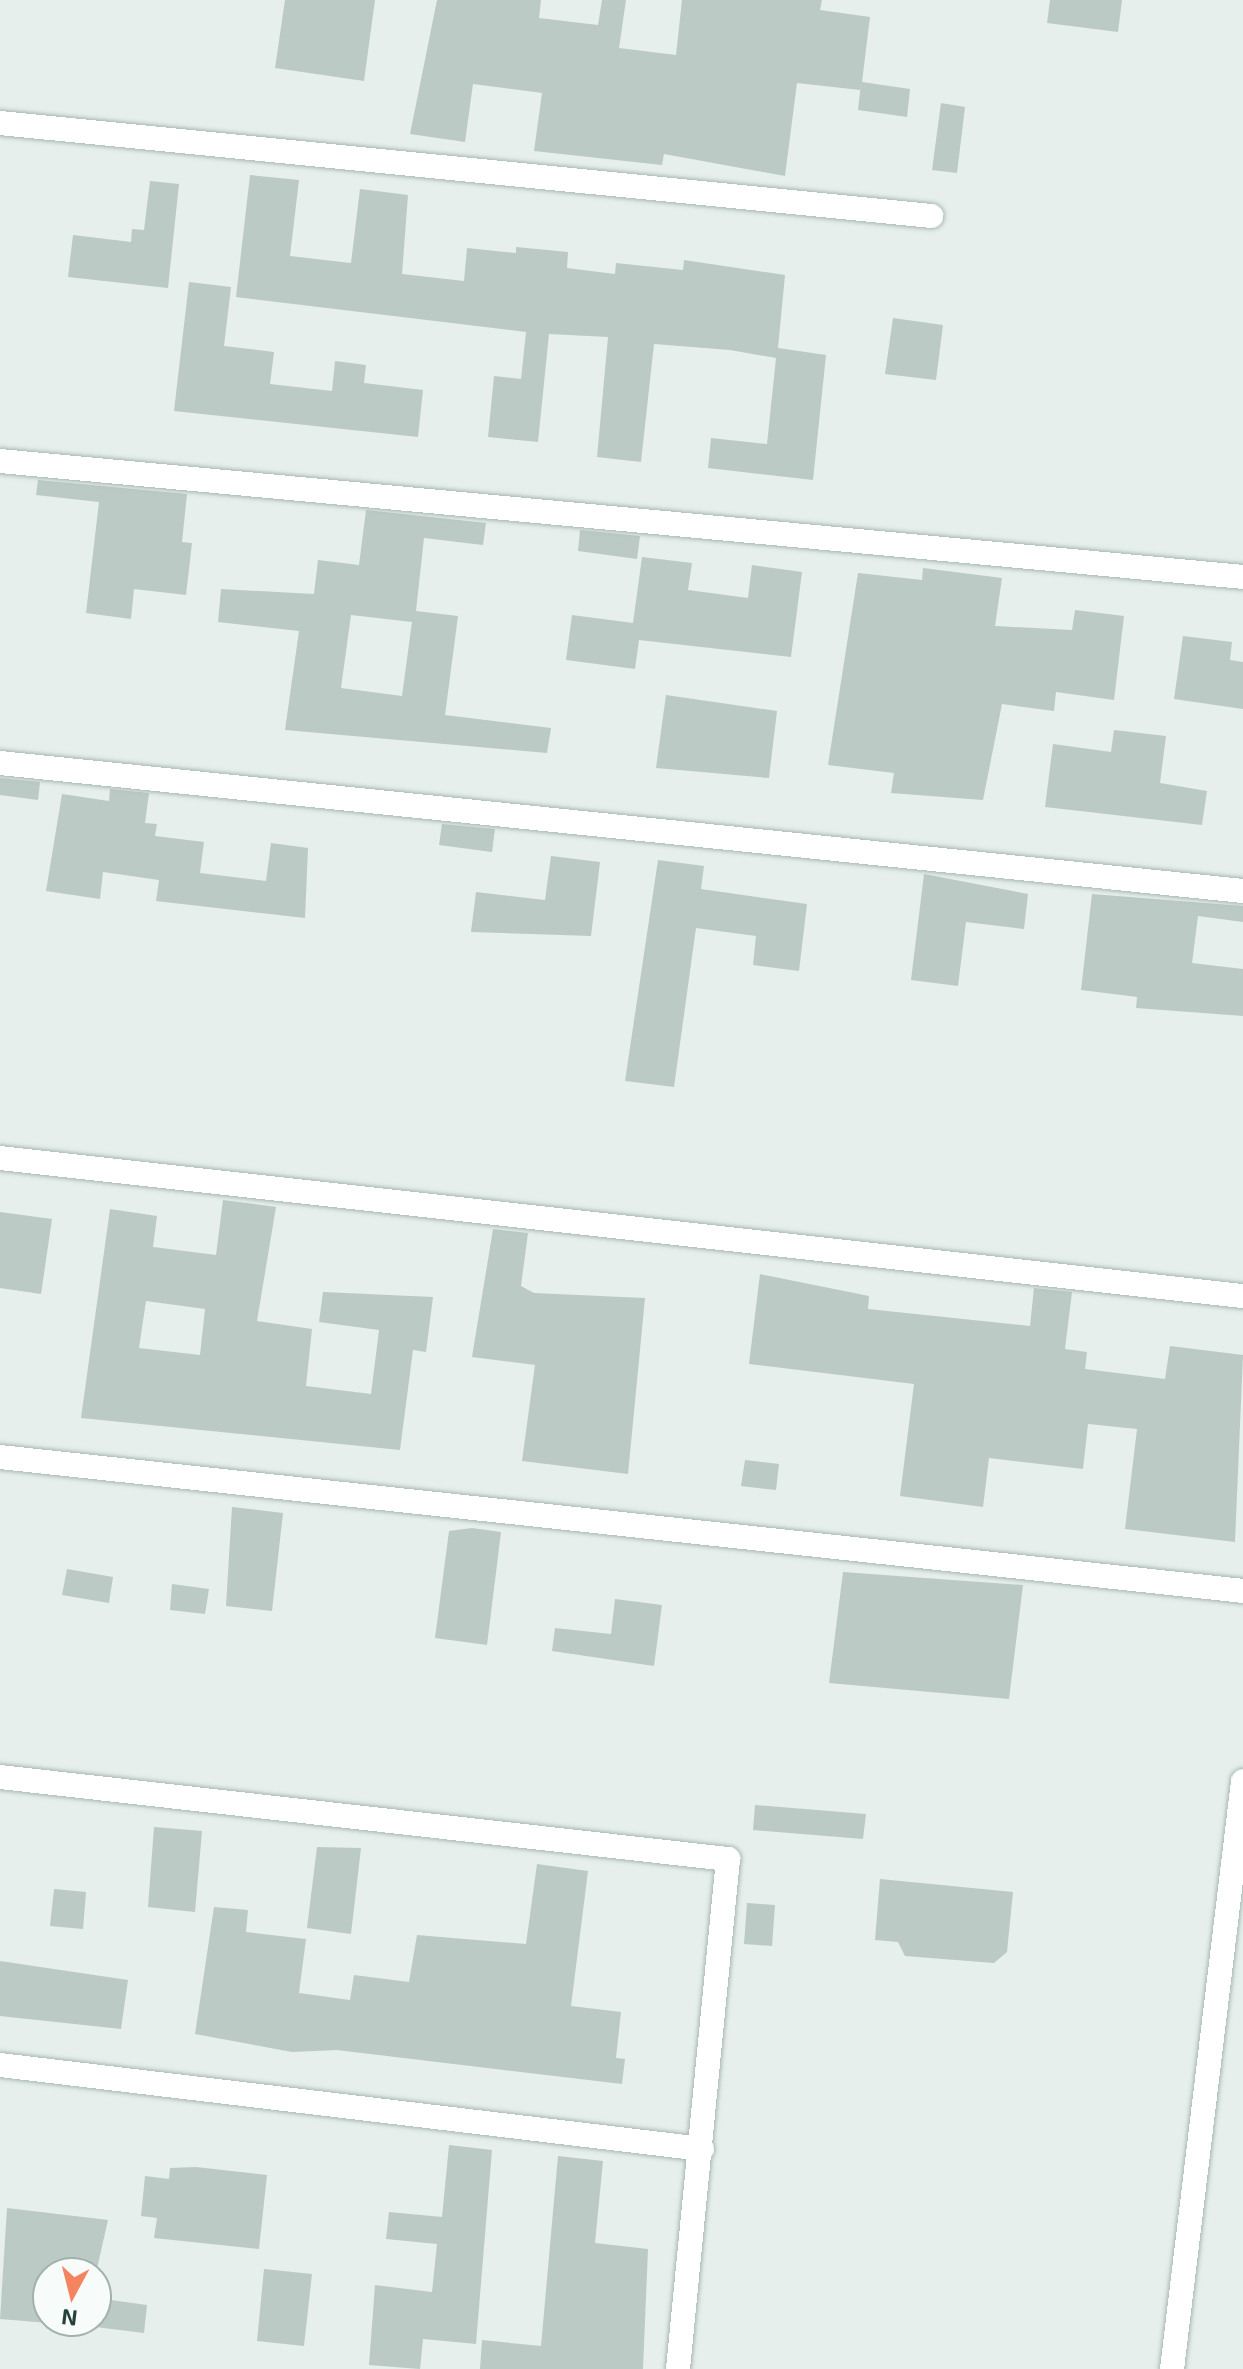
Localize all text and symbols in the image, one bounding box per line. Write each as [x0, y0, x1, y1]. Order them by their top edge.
north arrow [32, 2257, 112, 2337]
text: N [60, 2305, 79, 2333]

